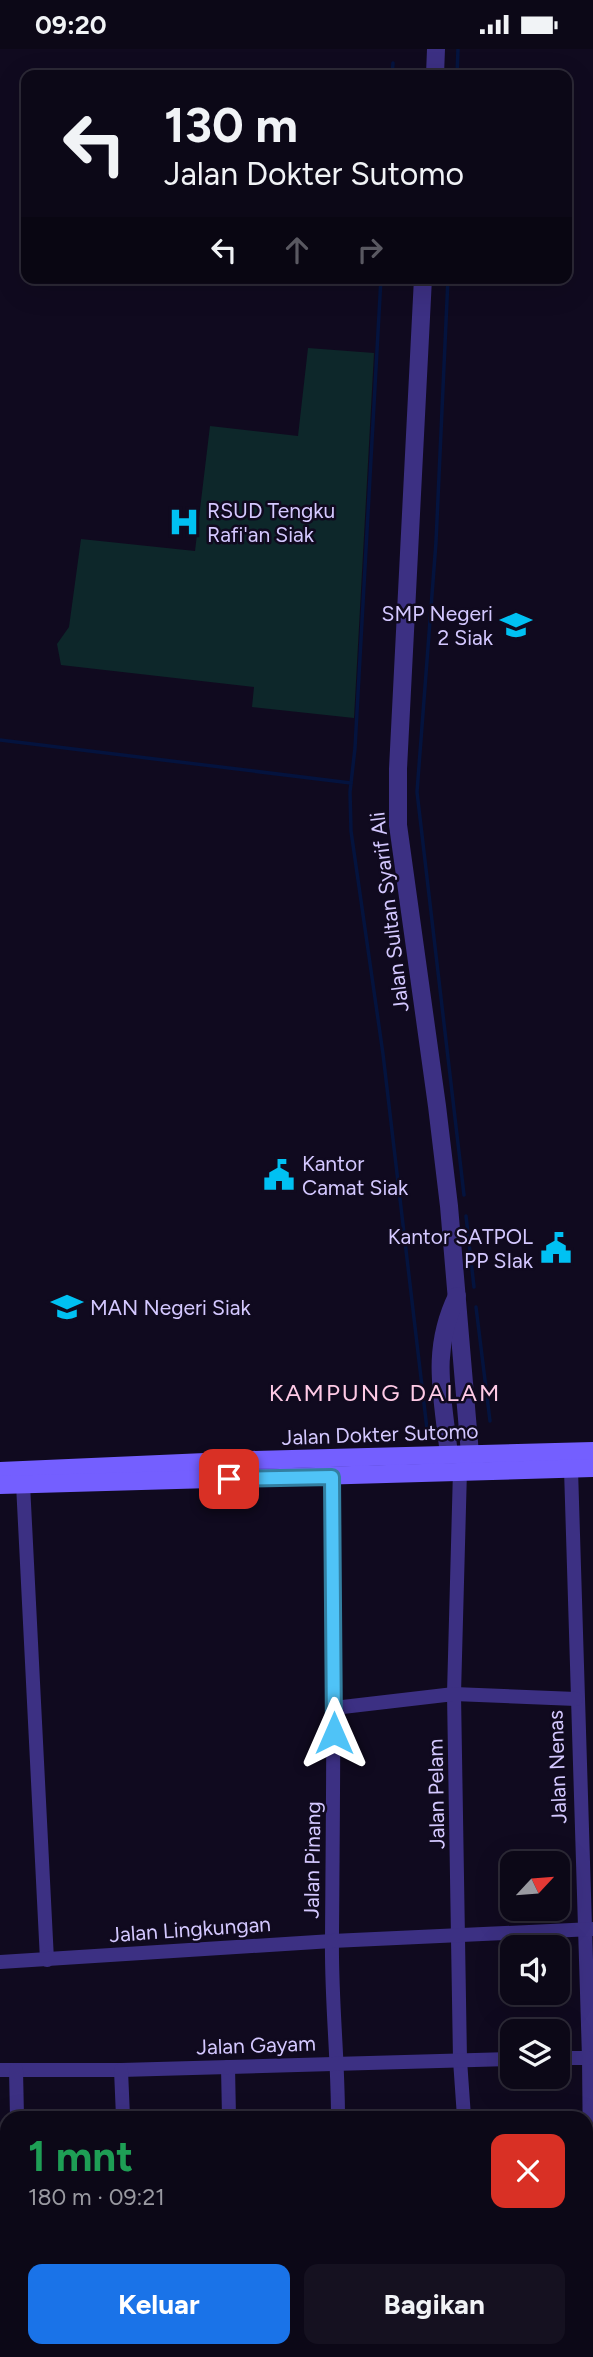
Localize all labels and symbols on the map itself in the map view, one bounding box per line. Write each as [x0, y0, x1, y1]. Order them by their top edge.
place label: RSUD Tengku Rafi'an Siak [207, 498, 335, 547]
hospital icon: RSUD Tengku Rafi'an Siak [167, 505, 201, 539]
place label: SMP Negeri 2 Siak [382, 601, 494, 650]
school or university icon: SMP Negeri 2 Siak [499, 608, 533, 642]
street label: Jalan Sultan Syarif Ali [364, 810, 414, 1014]
place label: Kantor Camat Siak [302, 1151, 409, 1200]
public building icon: Kantor Camat Siak [262, 1158, 296, 1192]
place label: Kantor SATPOL PP SIak [388, 1224, 534, 1273]
public building icon: Kantor SATPOL PP SIak [539, 1231, 573, 1265]
school or university icon: MAN Negeri Siak [50, 1290, 84, 1324]
place label: MAN Negeri Siak [90, 1295, 252, 1320]
district label: KAMPUNG DALAM [269, 1378, 501, 1407]
street label: Jalan Dokter Sutomo [281, 1418, 479, 1450]
pin [199, 1449, 259, 1509]
position arrow [297, 1696, 371, 1770]
street label: Jalan Nenas [543, 1710, 571, 1824]
street label: Jalan Pelam [423, 1739, 449, 1849]
street label: Jalan Pinang [298, 1801, 326, 1919]
north arrow [500, 1851, 570, 1921]
street label: Jalan Lingkungan [108, 1911, 272, 1947]
street label: Jalan Gayam [196, 2030, 316, 2060]

